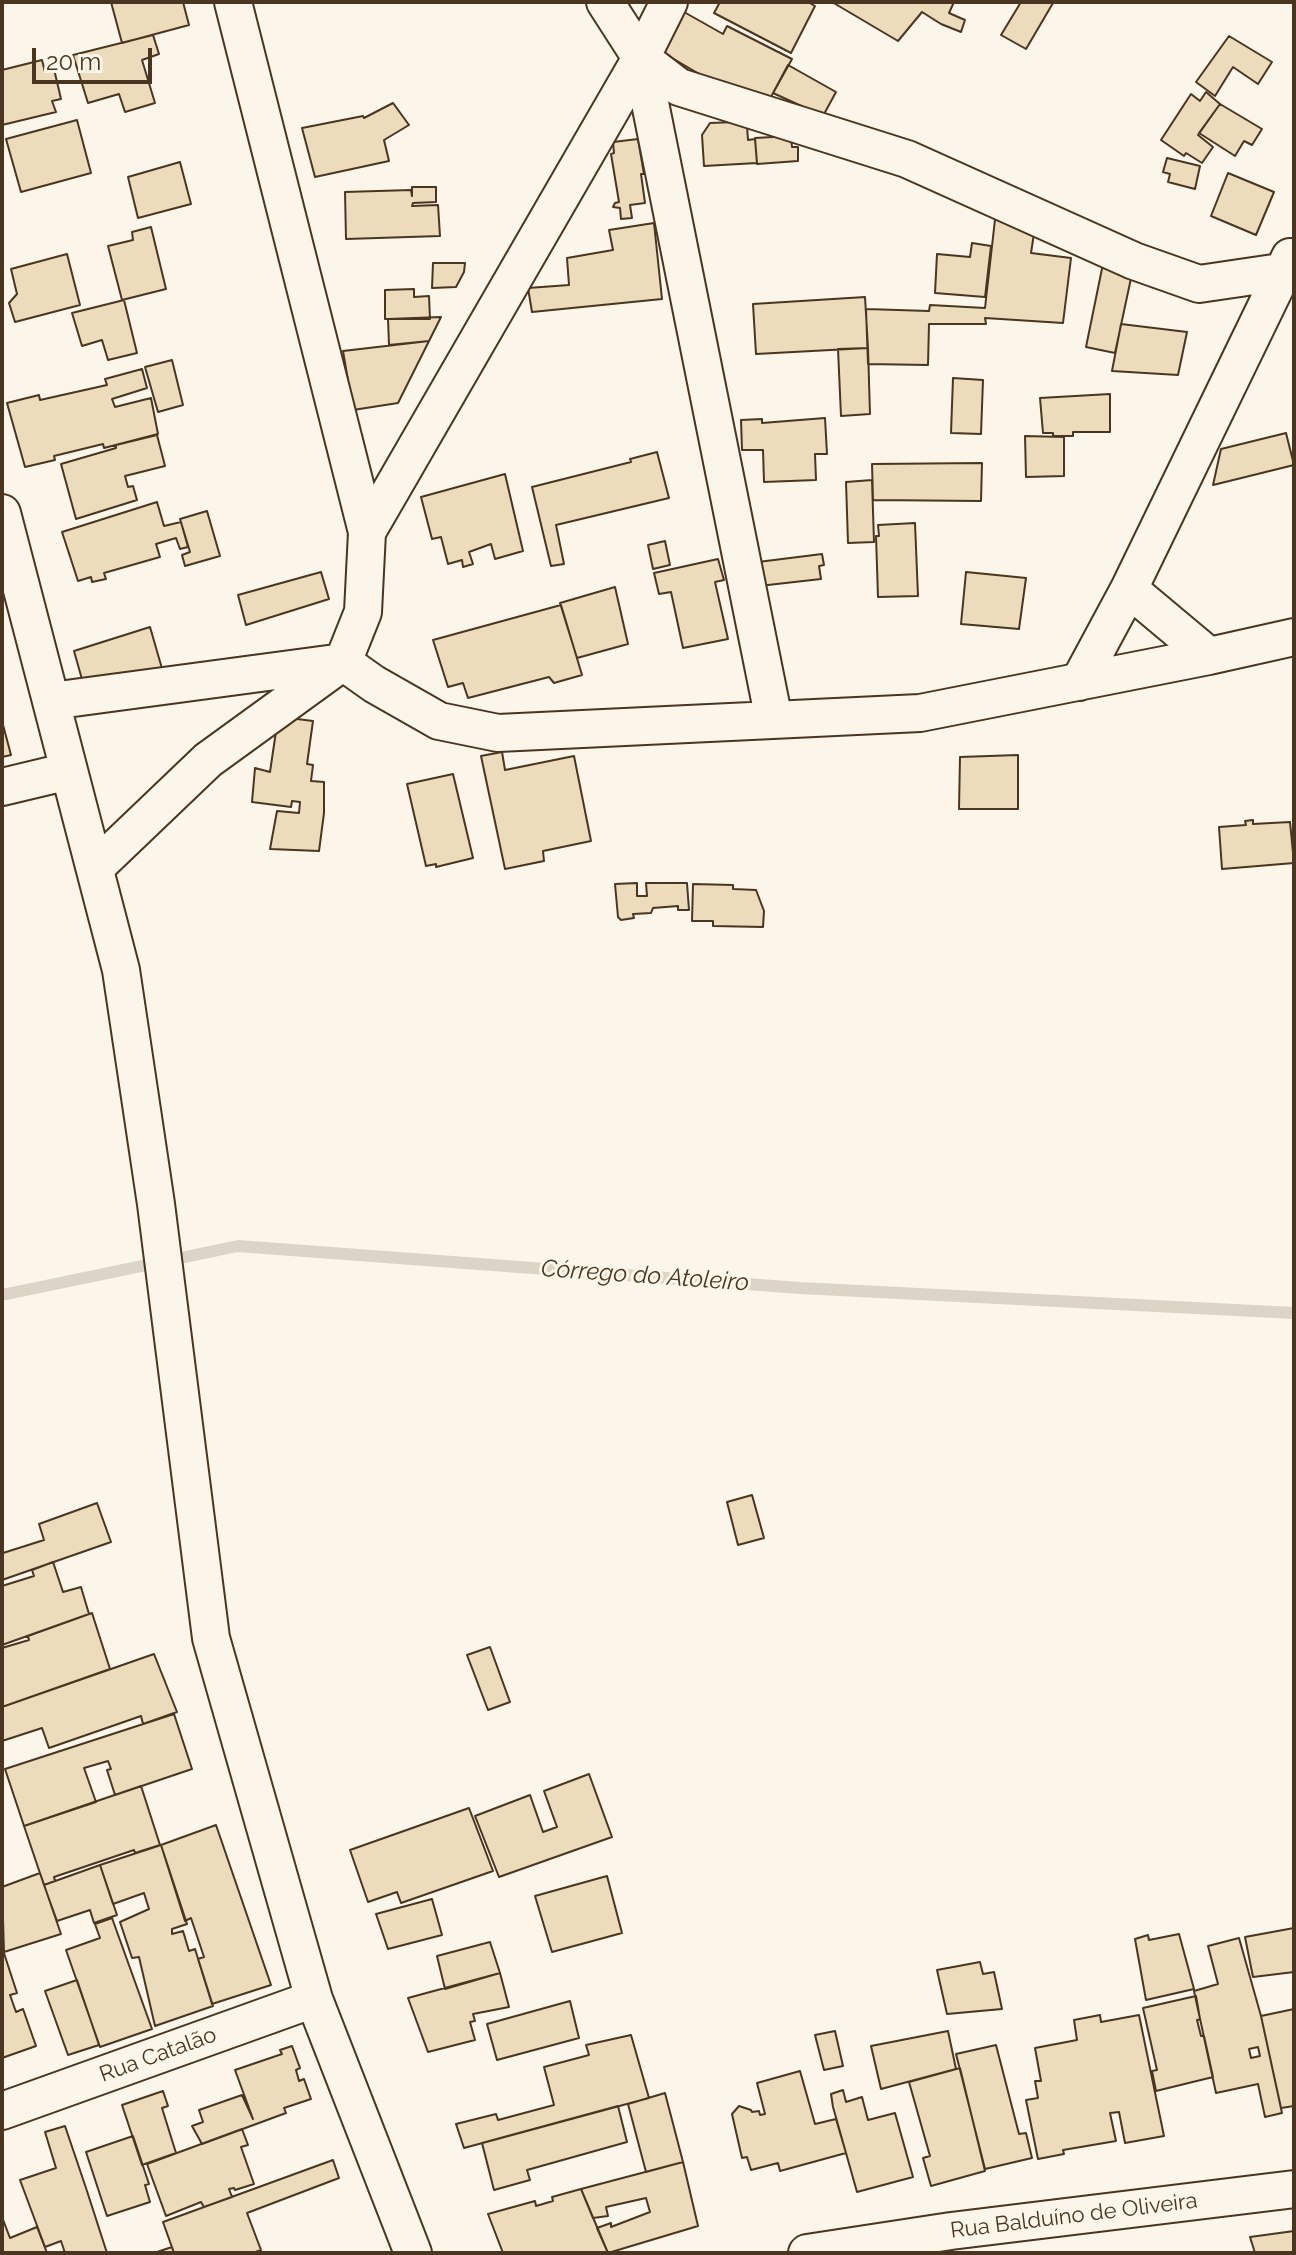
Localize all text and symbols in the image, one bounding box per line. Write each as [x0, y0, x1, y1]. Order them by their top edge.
scale bar [36, 32, 156, 82]
text: 20 m [46, 47, 101, 76]
water label: Córrego do Atoleiro [540, 1254, 750, 1298]
street label: Rua Catalão [96, 2022, 220, 2088]
street label: Rua Balduíno de Oliveira [949, 2188, 1199, 2244]

